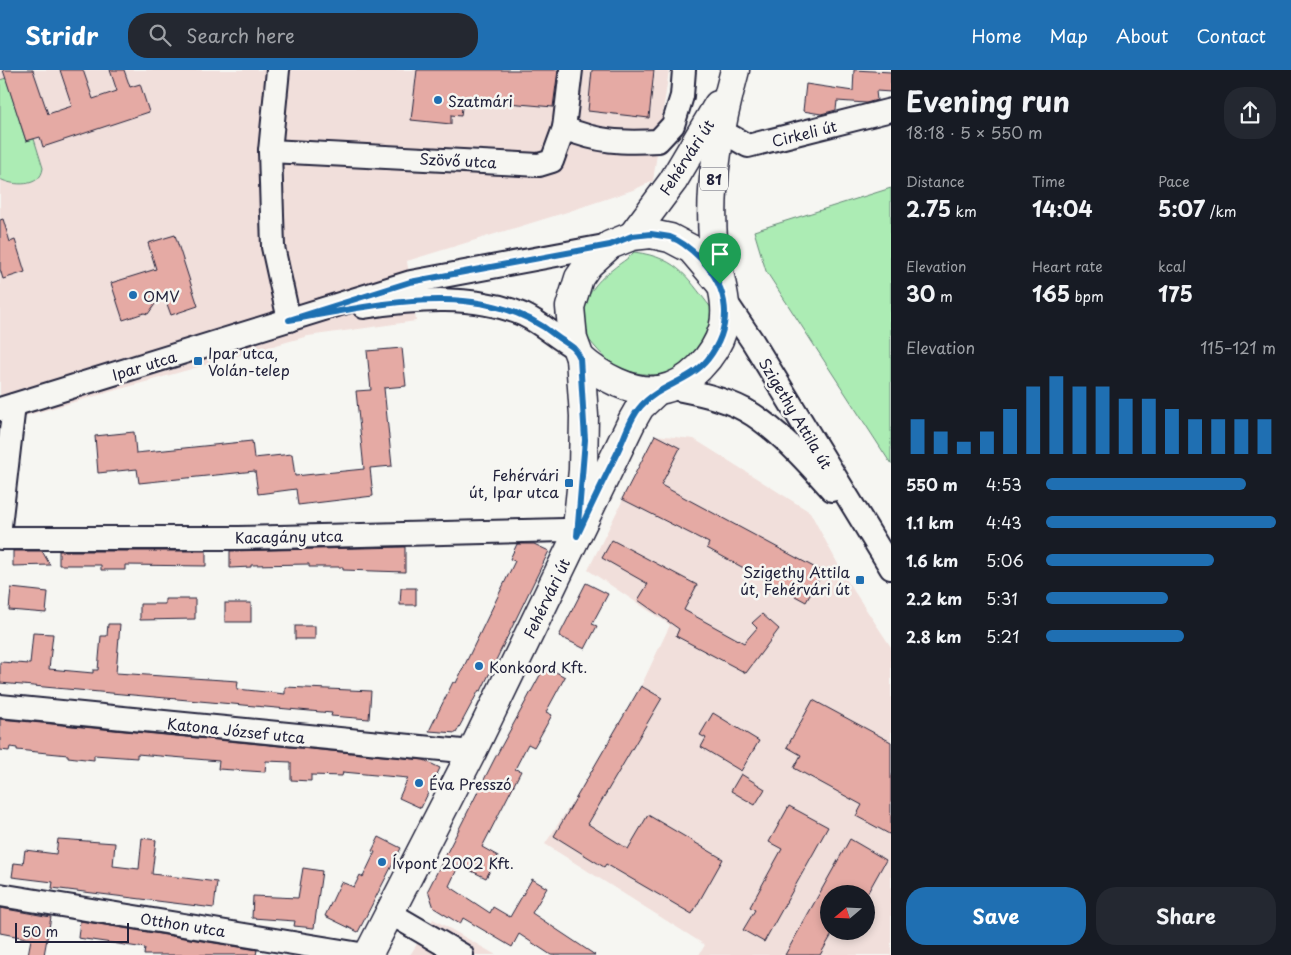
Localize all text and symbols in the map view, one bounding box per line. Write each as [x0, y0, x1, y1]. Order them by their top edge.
search box [128, 13, 478, 58]
text: Stridr [25, 17, 98, 53]
icon: search [146, 21, 174, 49]
text: Search here [186, 21, 295, 49]
text: Home [971, 22, 1021, 49]
text: Map [1049, 22, 1088, 49]
text: About [1116, 22, 1168, 49]
text: Contact [1196, 22, 1266, 49]
text: Evening run [906, 79, 1070, 122]
button: share [1224, 87, 1276, 139]
place label: Szatmári [448, 89, 513, 112]
marker: Szatmári [432, 94, 444, 106]
street label: Fehérvári út [653, 114, 719, 200]
street label: Cirkeli út [769, 114, 839, 152]
text: 18:18 · 5 × 550 m [906, 120, 1043, 144]
street label: Szövő utca [419, 146, 498, 174]
road number: 81 [700, 168, 728, 190]
text: Distance [906, 171, 965, 192]
text: Time [1032, 171, 1065, 192]
text: Pace [1158, 171, 1190, 192]
text: 2.75 [906, 192, 951, 224]
text: 14:04 [1032, 192, 1093, 224]
text: 5:07 [1158, 192, 1205, 224]
text: km [951, 201, 977, 222]
text: /km [1205, 201, 1236, 222]
pin [699, 233, 741, 284]
icon: arrive [706, 240, 734, 268]
text: Elevation [906, 256, 966, 277]
text: Heart rate [1032, 256, 1103, 277]
text: kcal [1158, 256, 1186, 277]
text: 30 [906, 277, 935, 309]
text: 165 [1032, 277, 1070, 309]
text: 175 [1158, 277, 1193, 309]
place label: OMV [143, 284, 179, 307]
text: m [935, 286, 953, 307]
text: bpm [1070, 286, 1104, 307]
marker: OMV [127, 289, 139, 301]
text: Elevation [906, 335, 975, 359]
text: 115–121 m [1200, 335, 1276, 359]
place label: Ipar utca, Volán-telep [208, 341, 290, 381]
street label: Ipar utca [109, 344, 180, 386]
street label: Szigethy Attila út [754, 353, 838, 473]
marker: Ipar utca, Volán-telep [192, 355, 204, 367]
place label: Fehérvári út, Ipar utca [469, 463, 559, 503]
text: 550 m [906, 472, 958, 496]
text: 4:53 [986, 472, 1022, 496]
marker: Fehérvári út, Ipar utca [563, 477, 575, 489]
text: 1.1 km [906, 510, 954, 534]
text: 4:43 [986, 510, 1022, 534]
street label: Kacagány utca [235, 524, 344, 548]
text: 1.6 km [906, 548, 958, 572]
text: 5:06 [986, 548, 1024, 572]
street label: Fehérvári út [517, 554, 575, 642]
place label: Szigethy Attila út, Fehérvári út [740, 560, 851, 600]
marker: Szigethy Attila út, Fehérvári út [854, 574, 866, 586]
text: 2.2 km [906, 586, 962, 610]
text: 5:31 [986, 586, 1018, 610]
text: 2.8 km [906, 624, 961, 648]
text: 5:21 [986, 624, 1019, 648]
place label: Konkoord Kft. [489, 655, 587, 678]
marker: Konkoord Kft. [473, 660, 485, 672]
street label: Katona József utca [166, 711, 307, 749]
place label: Éva Presszó [429, 772, 511, 795]
marker: Éva Presszó [413, 777, 425, 789]
place label: Ívpont 2002 Kft. [392, 851, 514, 874]
marker: Ívpont 2002 Kft. [376, 856, 388, 868]
north arrow [820, 885, 875, 940]
map controls [820, 885, 875, 940]
button: Save [906, 887, 1086, 945]
button: Share [1096, 887, 1276, 945]
street label: Otthon utca [139, 906, 228, 942]
scale bar [15, 920, 129, 943]
text: 50 m [22, 921, 58, 942]

